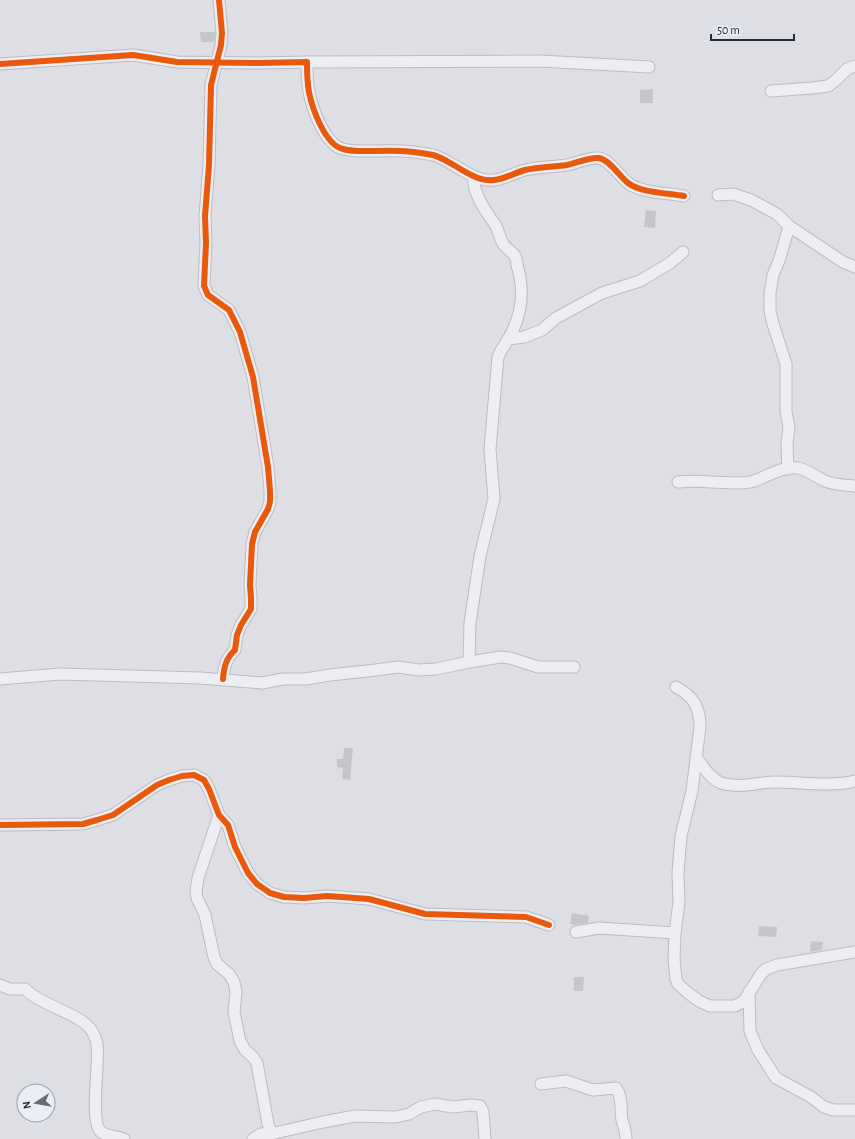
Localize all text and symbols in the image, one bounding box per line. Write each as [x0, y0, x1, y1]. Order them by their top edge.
scale bar [711, 16, 794, 42]
text: 50 m [717, 24, 740, 36]
north arrow [16, 1083, 56, 1123]
text: N [21, 1100, 33, 1110]

